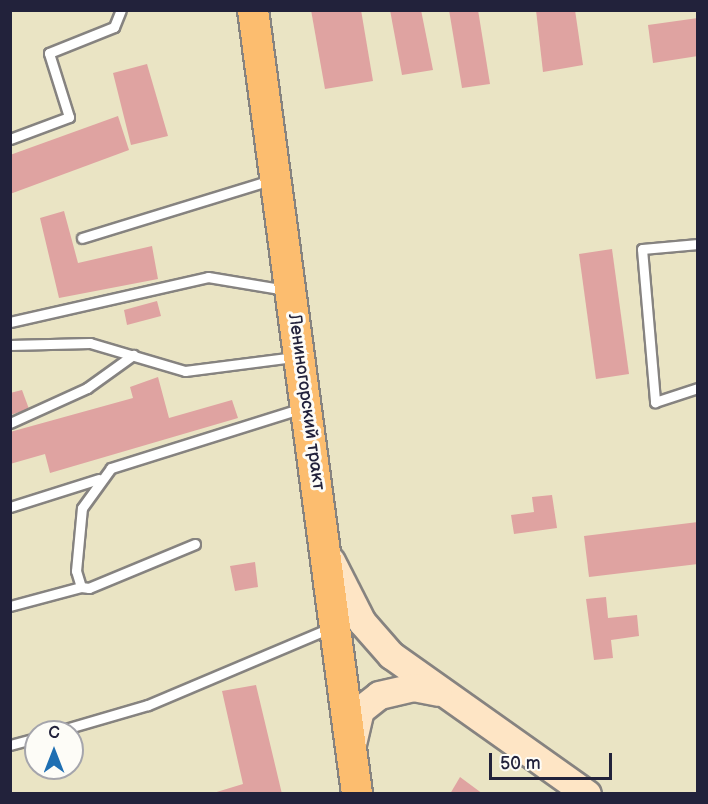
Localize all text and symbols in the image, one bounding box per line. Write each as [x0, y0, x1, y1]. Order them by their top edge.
street label: Лениногорский тракт [283, 312, 329, 492]
north arrow [24, 720, 84, 780]
text: С [48, 724, 60, 743]
scale bar [492, 741, 615, 779]
text: 50 m [500, 753, 541, 774]

